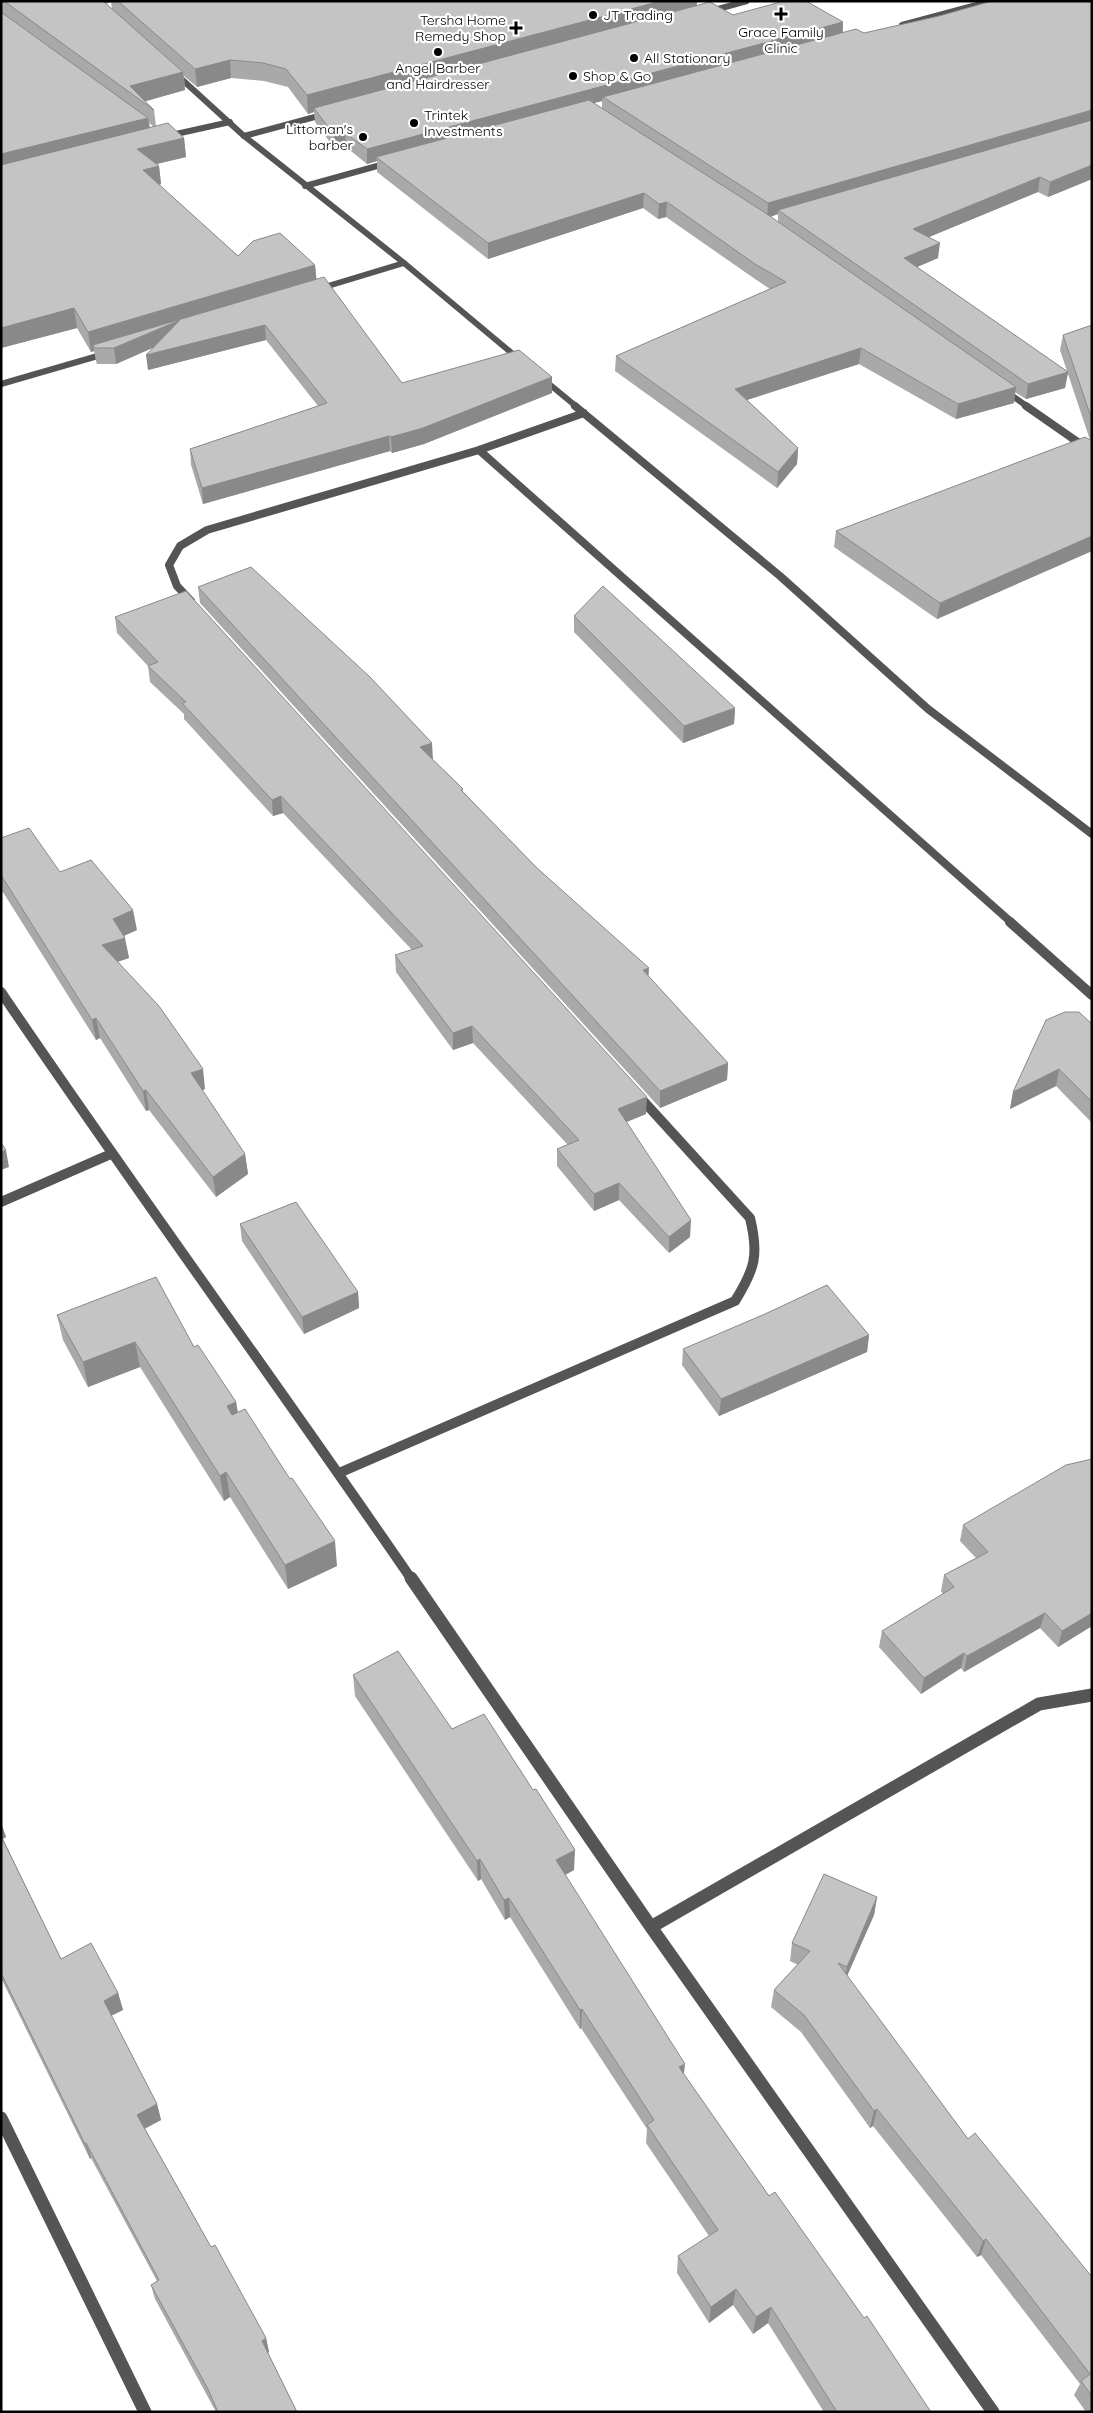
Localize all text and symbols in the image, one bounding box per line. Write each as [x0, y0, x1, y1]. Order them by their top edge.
place label: JT Trading [603, 6, 673, 24]
marker: Grace Family Clinic [774, 7, 788, 21]
marker: JT Trading [587, 9, 599, 21]
place label: Tersha Home Remedy Shop [415, 11, 506, 45]
marker: Tersha Home Remedy Shop [510, 22, 522, 34]
place label: Grace Family Clinic [738, 23, 824, 57]
marker: Angel Barber and Hairdresser [432, 46, 444, 58]
place label: All Stationary [644, 49, 731, 67]
marker: All Stationary [628, 52, 640, 64]
place label: Angel Barber and Hairdresser [386, 59, 490, 93]
place label: Shop & Go [583, 67, 651, 85]
marker: Shop & Go [567, 70, 579, 82]
place label: Trintek Investments [424, 106, 502, 140]
marker: Trintek Investments [408, 117, 420, 129]
place label: Littoman's barber [286, 120, 354, 154]
marker: Littoman's barber [357, 131, 369, 143]

